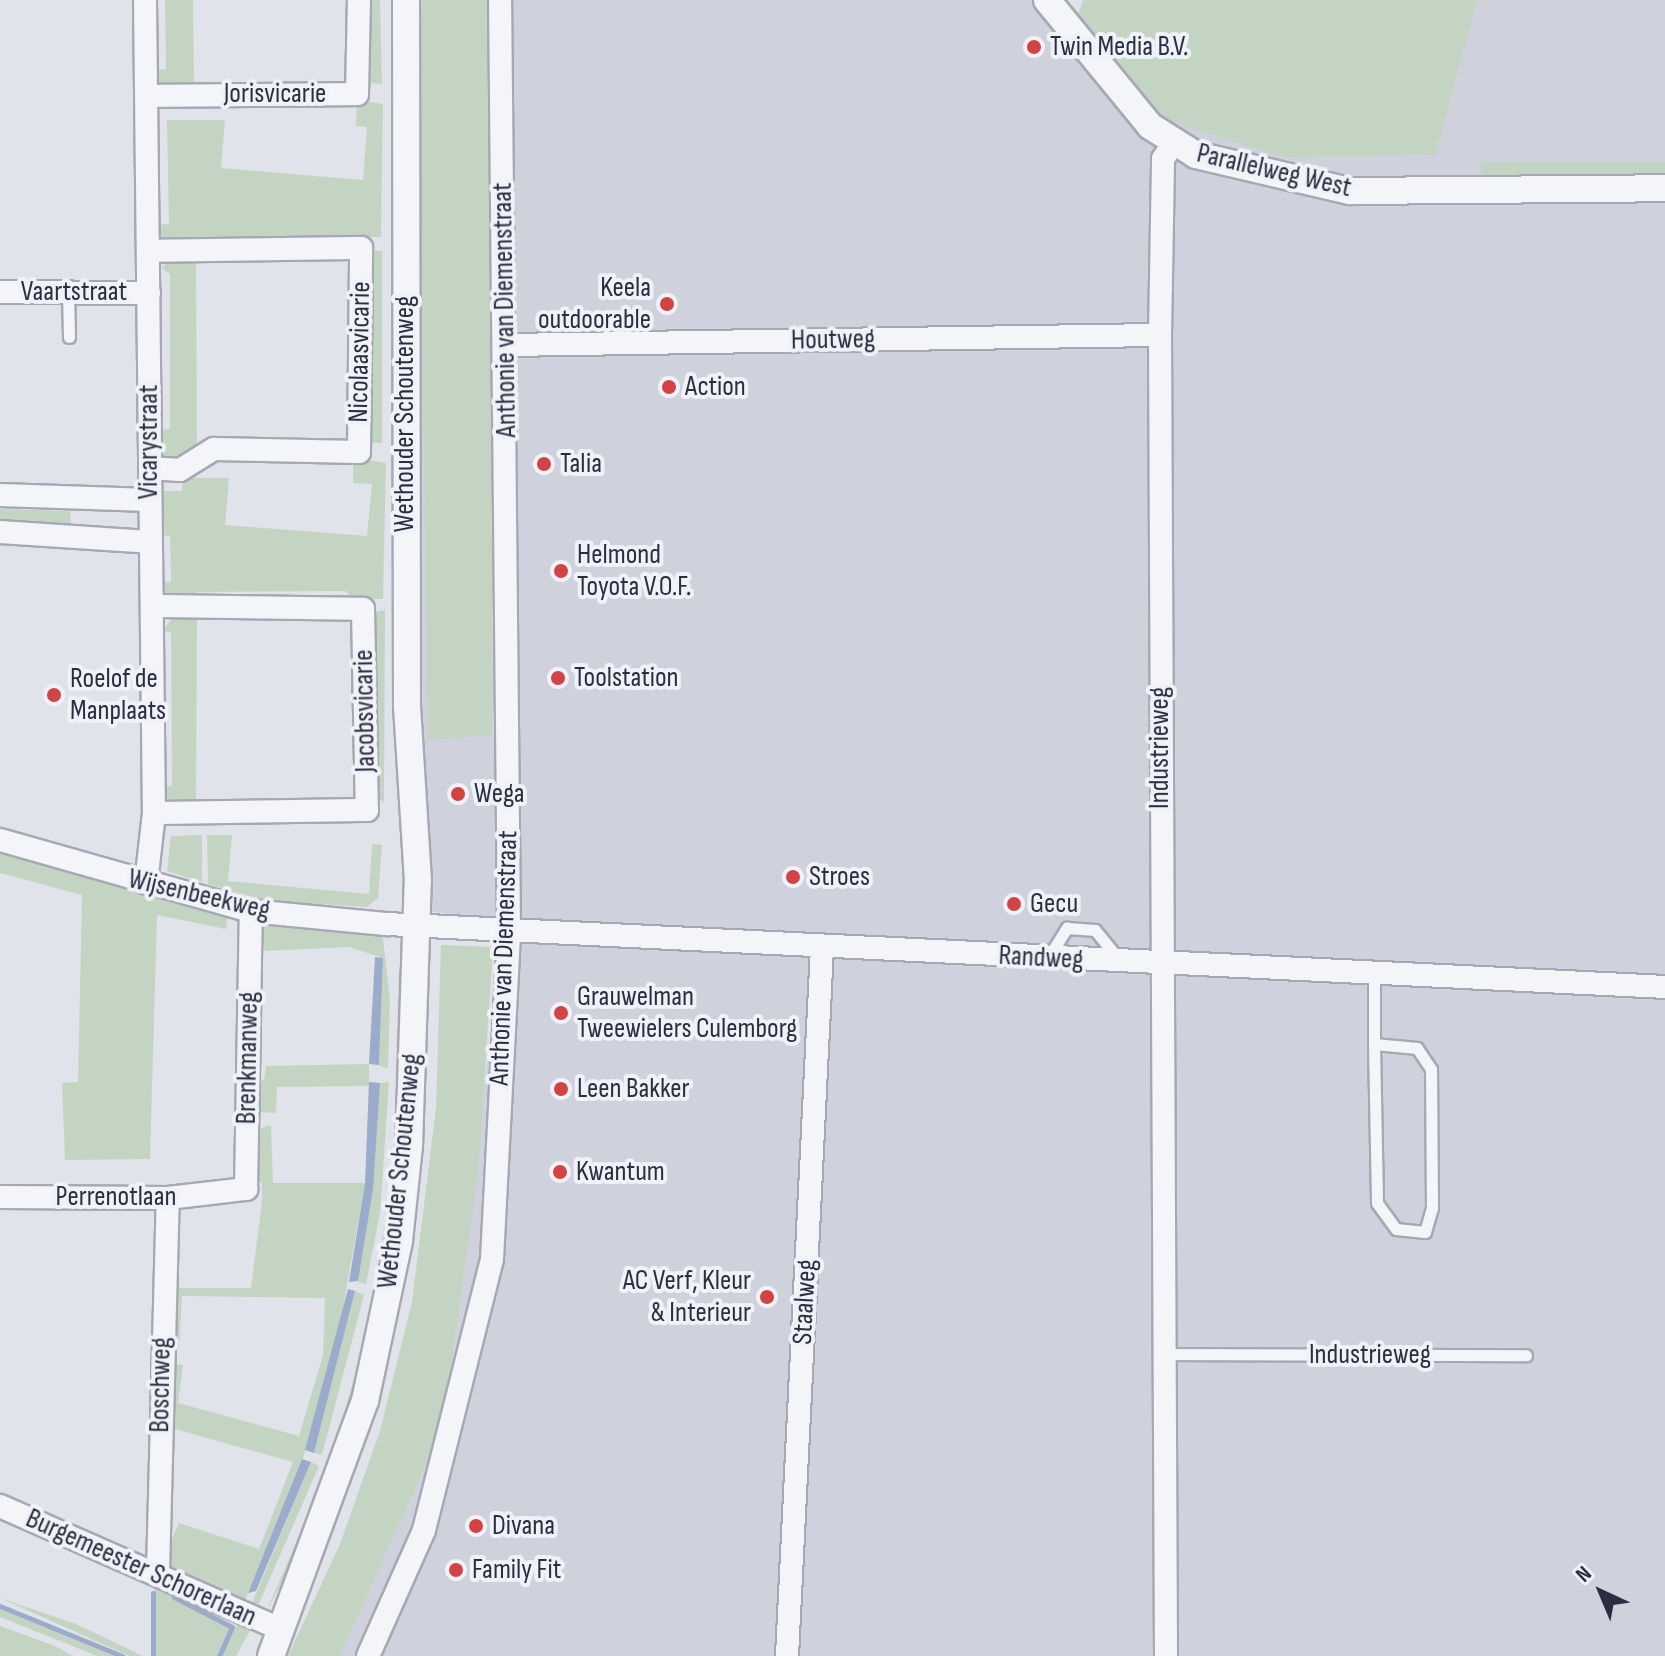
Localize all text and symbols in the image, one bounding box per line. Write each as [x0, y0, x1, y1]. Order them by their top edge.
place label: Twin Media B.V. [1050, 30, 1188, 64]
marker: Twin Media B.V. [1025, 38, 1043, 56]
street label: Jorisvicarie [224, 77, 326, 111]
street label: Parallelweg West [1193, 137, 1355, 205]
street label: Anthonie van Diemenstraat [486, 182, 524, 438]
place label: Keela outdoorable [538, 271, 651, 337]
street label: Vaartstraat [21, 275, 127, 309]
street label: Nicolaasvicarie [342, 281, 378, 423]
marker: Keela outdoorable [658, 295, 676, 313]
street label: Wethouder Schoutenweg [388, 296, 422, 532]
street label: Houtweg [791, 322, 875, 358]
place label: Action [685, 370, 746, 404]
marker: Action [660, 378, 678, 396]
street label: Vicarystraat [132, 385, 166, 499]
place label: Talia [560, 447, 602, 481]
marker: Talia [535, 455, 553, 473]
place label: Helmond Toyota V.O.F. [577, 538, 691, 604]
marker: Helmond Toyota V.O.F. [552, 562, 570, 580]
street label: Jacobsvicarie [347, 649, 383, 773]
place label: Toolstation [574, 661, 679, 695]
place label: Roelof de Manplaats [70, 662, 166, 728]
marker: Toolstation [549, 669, 567, 687]
marker: Roelof de Manplaats [45, 686, 63, 704]
street label: Industrieweg [1143, 687, 1177, 809]
place label: Wega [474, 777, 525, 811]
marker: Wega [449, 785, 467, 803]
street label: Anthonie van Diemenstraat [483, 830, 525, 1086]
place label: Stroes [809, 860, 870, 894]
street label: Wijsenbeekweg [125, 862, 273, 928]
marker: Stroes [784, 868, 802, 886]
place label: Gecu [1030, 887, 1078, 921]
marker: Gecu [1005, 895, 1023, 913]
street label: Randweg [998, 939, 1084, 977]
place label: Grauwelman Tweewielers Culemborg [577, 980, 797, 1046]
street label: Brenkmanweg [230, 991, 266, 1125]
marker: Grauwelman Tweewielers Culemborg [552, 1004, 570, 1022]
street label: Wethouder Schoutenweg [371, 1052, 429, 1290]
place label: Leen Bakker [577, 1072, 690, 1106]
marker: Leen Bakker [552, 1080, 570, 1098]
place label: Kwantum [576, 1155, 665, 1189]
marker: Kwantum [551, 1163, 569, 1181]
street label: Perrenotlaan [56, 1180, 176, 1214]
street label: Staalweg [786, 1259, 824, 1345]
place label: AC Verf, Kleur & Interieur [623, 1264, 751, 1330]
marker: AC Verf, Kleur & Interieur [758, 1288, 776, 1306]
street label: Boschweg [143, 1337, 179, 1433]
street label: Industrieweg [1309, 1338, 1431, 1372]
street label: Burgemeester Schorerlaan [21, 1502, 261, 1634]
place label: Divana [492, 1509, 555, 1543]
marker: Divana [467, 1517, 485, 1535]
north arrow [1561, 1552, 1641, 1632]
place label: Family Fit [472, 1553, 561, 1587]
marker: Family Fit [447, 1561, 465, 1579]
text: N [1570, 1561, 1598, 1588]

